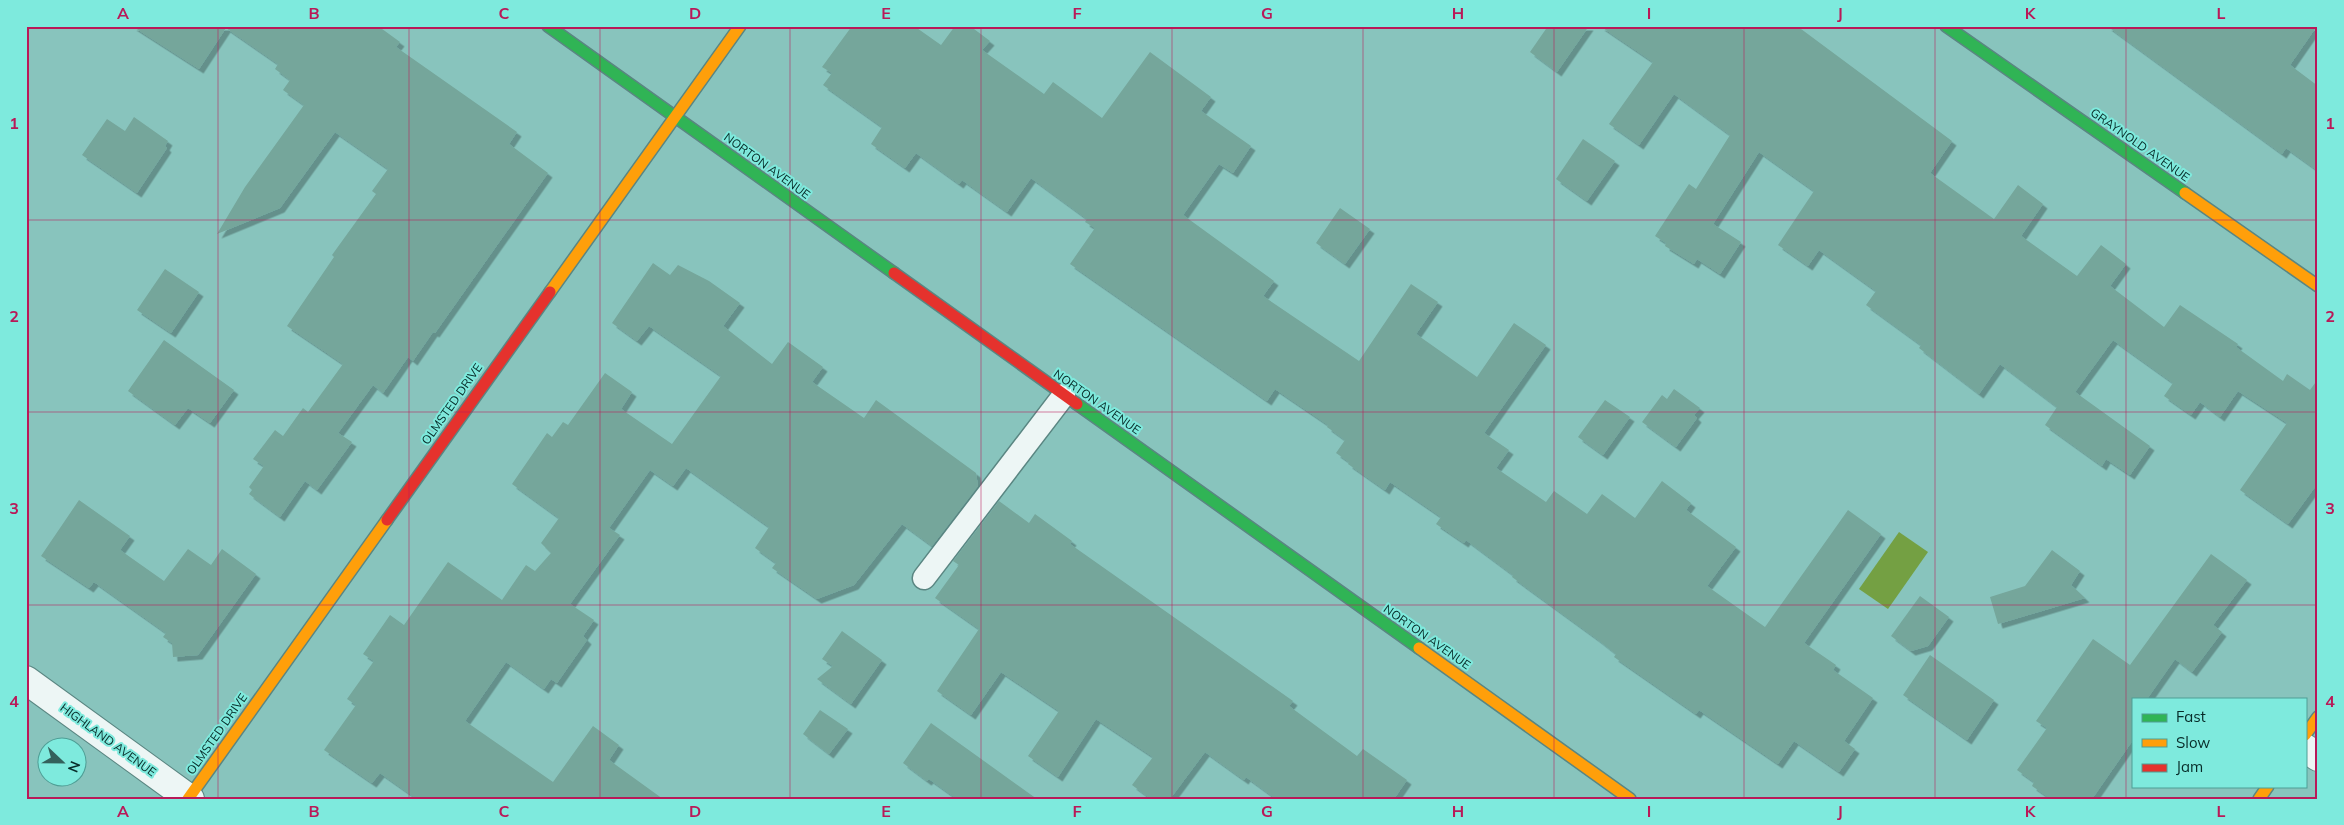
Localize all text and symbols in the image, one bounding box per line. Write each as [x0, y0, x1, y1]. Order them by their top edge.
text: A [117, 3, 129, 23]
text: B [308, 3, 320, 23]
text: C [499, 3, 510, 23]
text: D [689, 3, 701, 23]
text: E [881, 3, 891, 23]
text: F [1072, 3, 1082, 23]
text: G [1261, 3, 1273, 23]
text: H [1452, 3, 1464, 23]
text: I [1647, 3, 1651, 23]
text: J [1837, 3, 1843, 23]
text: K [2025, 3, 2037, 23]
text: L [2217, 3, 2226, 23]
street label: GRAYNOLD AVENUE [2088, 105, 2193, 184]
text: 1 [9, 113, 19, 133]
text: 1 [2325, 113, 2335, 133]
street label: NORTON AVENUE [721, 129, 813, 202]
text: 2 [9, 306, 19, 326]
text: 2 [2325, 306, 2335, 326]
street label: OLMSTED DRIVE [418, 360, 485, 447]
street label: NORTON AVENUE [1051, 366, 1144, 437]
text: 3 [9, 498, 19, 518]
text: 3 [2325, 498, 2335, 518]
street label: NORTON AVENUE [1381, 601, 1474, 672]
street label: OLMSTED DRIVE [183, 690, 250, 777]
text: 4 [9, 691, 19, 711]
text: 4 [2325, 691, 2335, 711]
legend [2132, 698, 2306, 788]
street label: HIGHLAND AVENUE [57, 700, 159, 780]
text: Fast [2176, 707, 2206, 726]
text: Slow [2176, 733, 2210, 752]
north arrow [38, 738, 88, 788]
text: Jam [2176, 757, 2203, 776]
text: A [117, 801, 129, 821]
text: B [308, 801, 320, 821]
text: C [499, 801, 510, 821]
text: D [689, 801, 701, 821]
text: E [881, 801, 891, 821]
text: F [1072, 801, 1082, 821]
text: G [1261, 801, 1273, 821]
text: H [1452, 801, 1464, 821]
text: I [1647, 801, 1651, 821]
text: J [1837, 801, 1843, 821]
text: K [2025, 801, 2037, 821]
text: L [2217, 801, 2226, 821]

